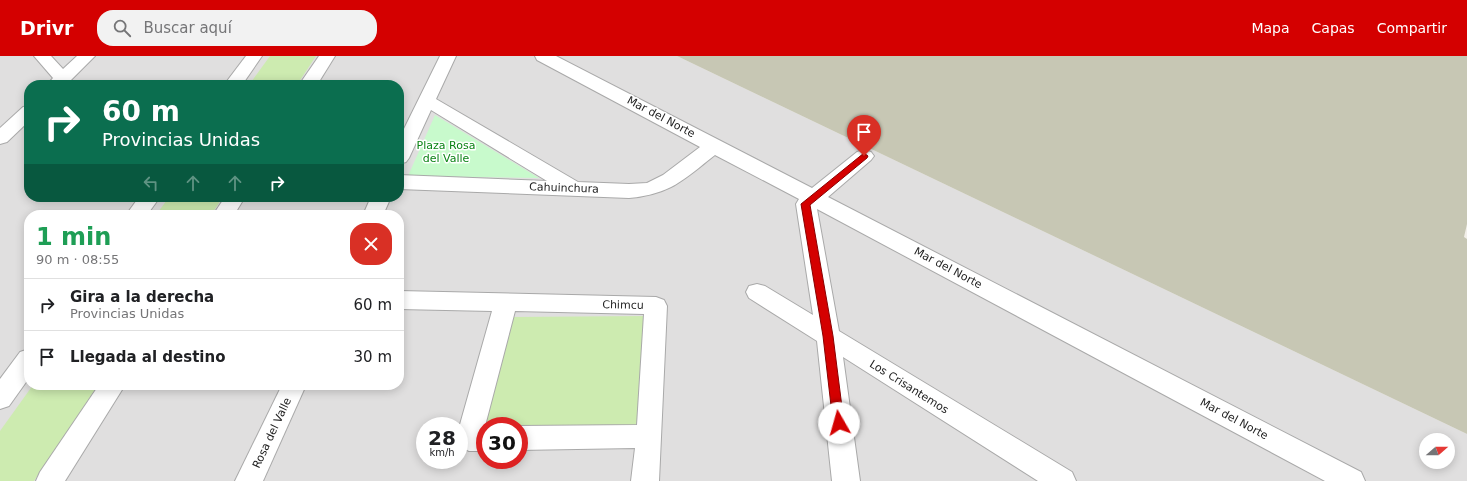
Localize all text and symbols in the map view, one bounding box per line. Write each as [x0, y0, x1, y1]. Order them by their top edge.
search box [97, 10, 377, 46]
text: Drivr [20, 17, 73, 39]
icon: search [111, 17, 133, 39]
text: Buscar aquí [143, 19, 232, 37]
text: Mapa [1251, 20, 1290, 36]
text: Capas [1312, 20, 1355, 36]
text: Compartir [1377, 20, 1447, 36]
street label: Mar del Norte [625, 94, 697, 140]
text: 60 m [102, 95, 180, 128]
icon: right [36, 96, 88, 148]
pin [847, 115, 881, 156]
icon: arrive [853, 121, 875, 143]
text: Provincias Unidas [102, 129, 260, 150]
park label: Plaza Rosa del Valle [417, 139, 475, 165]
icon: left [140, 172, 162, 194]
icon: ahead [182, 172, 204, 194]
icon: ahead [224, 172, 246, 194]
icon: right [266, 172, 288, 194]
street label: Cahuinchura [529, 180, 599, 196]
text: 1 min [36, 223, 111, 251]
button: close [350, 223, 392, 265]
street label: Mar del Norte [912, 245, 984, 291]
text: 90 m · 08:55 [36, 252, 119, 267]
text: Gira a la derecha [70, 288, 214, 306]
icon: right [36, 294, 58, 316]
text: 60 m [354, 296, 392, 314]
street label: Chimcu [602, 298, 644, 312]
text: Provincias Unidas [70, 306, 184, 321]
icon: arrive [36, 346, 58, 368]
text: Llegada al destino [70, 348, 225, 366]
text: 30 m [354, 348, 392, 366]
street label: Los Crisantemos [867, 357, 951, 417]
street label: Rosa del Valle [250, 395, 294, 470]
street label: Mar del Norte [1198, 396, 1270, 442]
position arrow [818, 402, 860, 444]
speed limit sign: 30 [476, 417, 528, 469]
text: 28 [428, 426, 456, 450]
north arrow [1419, 433, 1455, 469]
map controls [1419, 433, 1455, 469]
text: km/h [429, 447, 455, 458]

